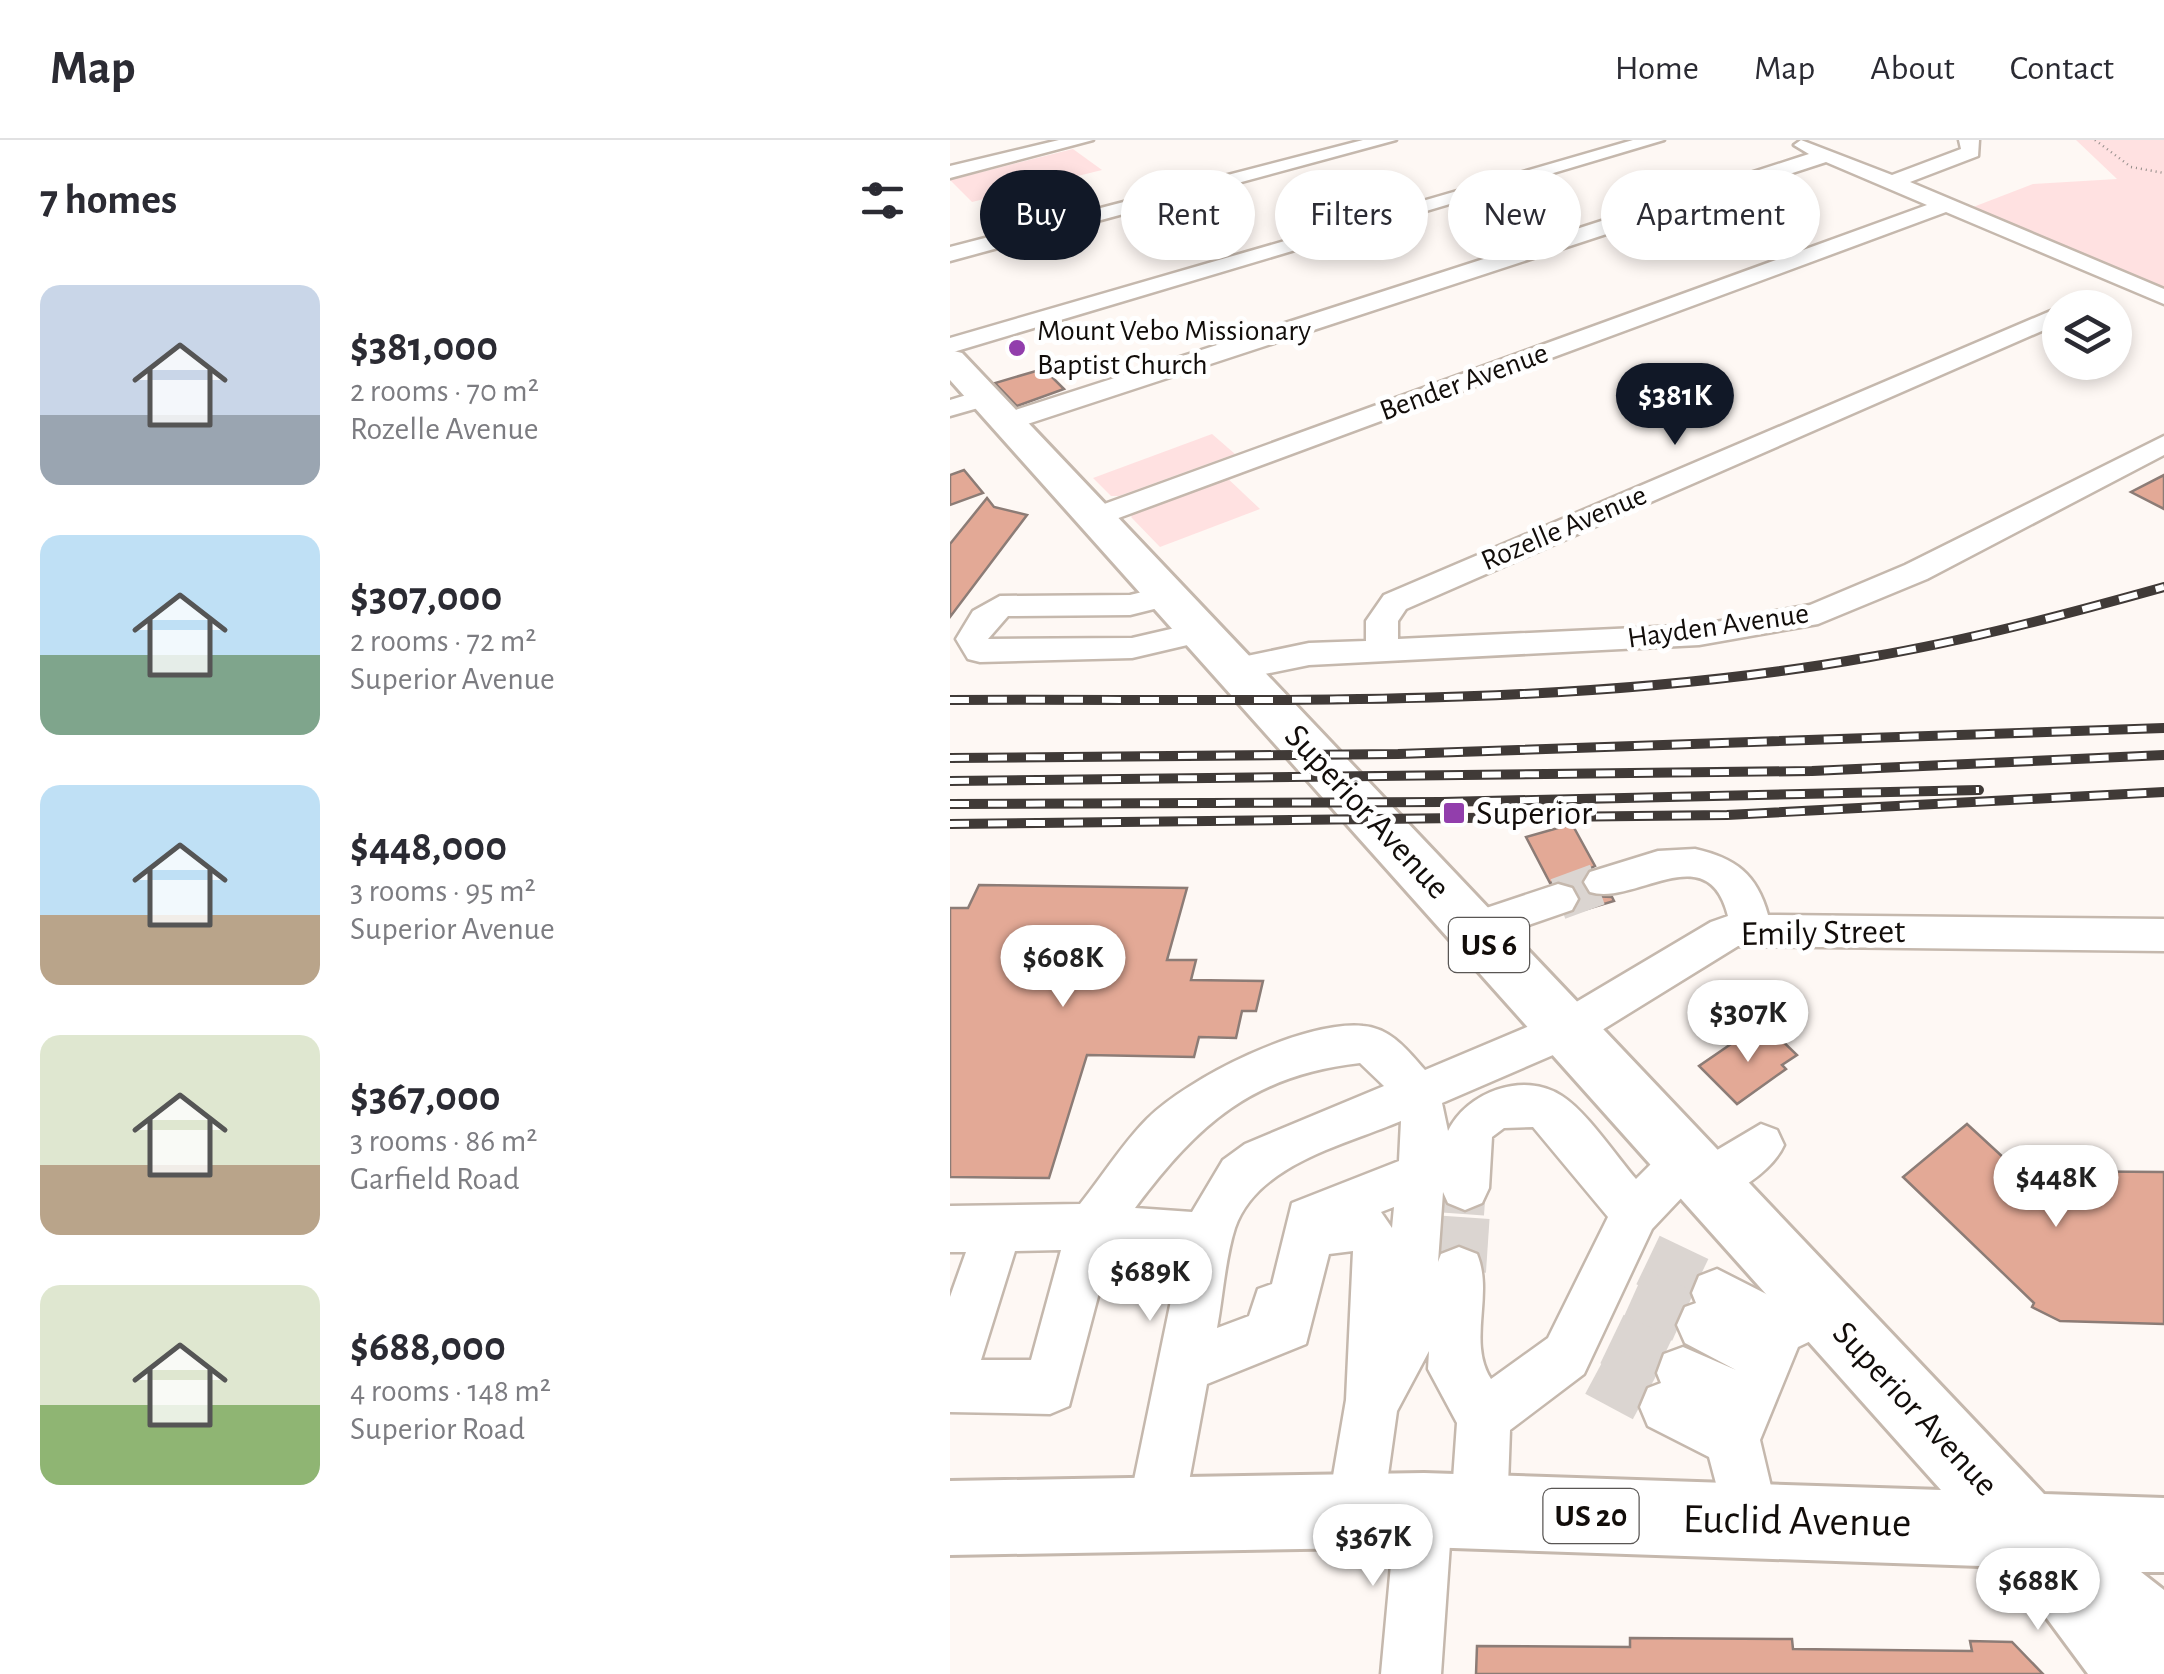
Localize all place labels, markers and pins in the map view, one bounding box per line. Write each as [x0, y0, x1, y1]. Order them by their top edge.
place label: Mount Vebo Missionary Baptist Church [1037, 316, 1311, 380]
marker: Mount Vebo Missionary Baptist Church [1006, 337, 1028, 359]
pin: $381K [1605, 363, 1745, 448]
place label: Superior [1476, 796, 1593, 831]
marker: Superior [1441, 800, 1467, 826]
pin: $608K [993, 925, 1133, 1010]
pin: $307K [1678, 980, 1818, 1065]
pin: $448K [1986, 1145, 2126, 1230]
pin: $689K [1080, 1239, 1220, 1324]
pin: $367K [1303, 1504, 1443, 1589]
pin: $688K [1968, 1548, 2108, 1633]

